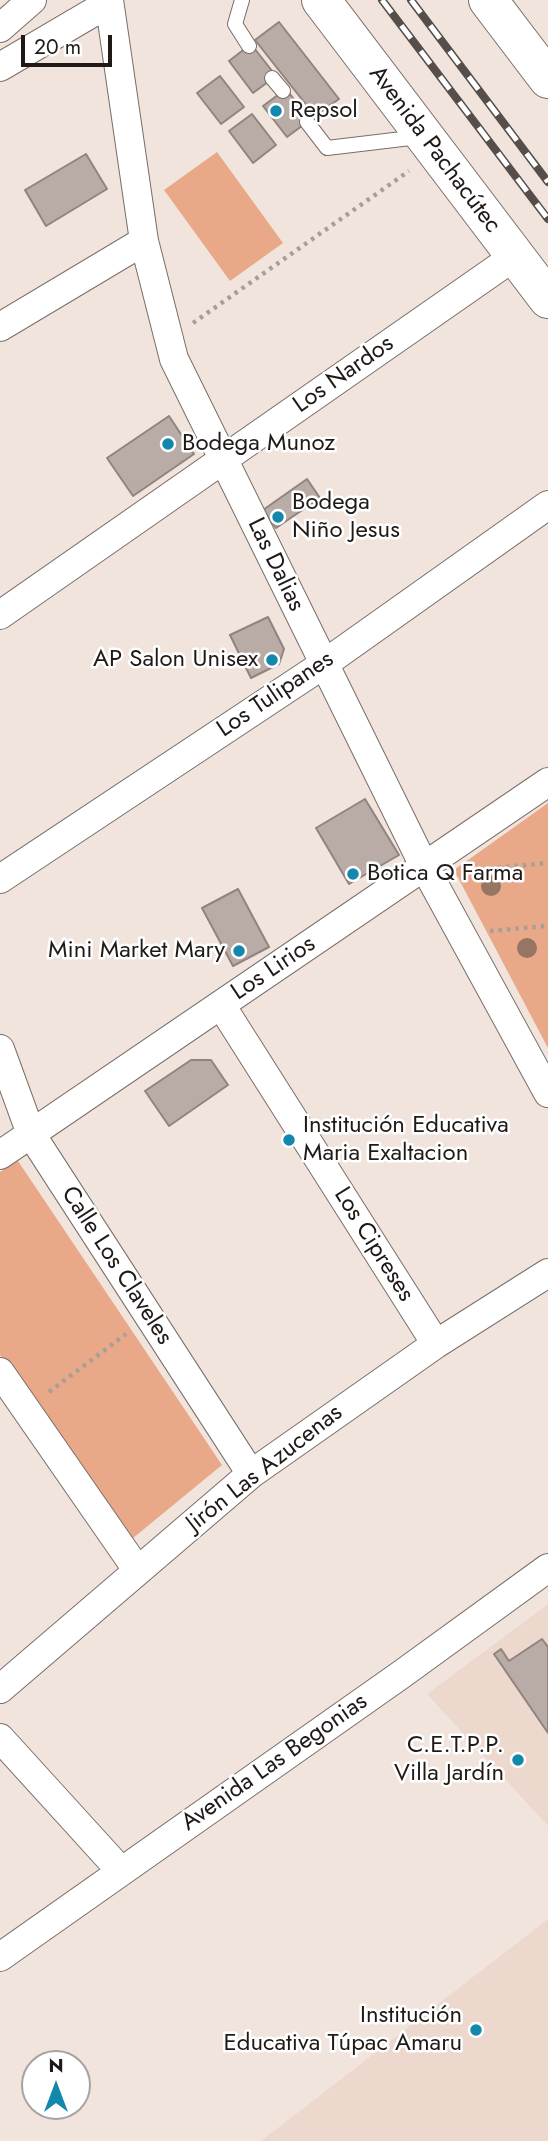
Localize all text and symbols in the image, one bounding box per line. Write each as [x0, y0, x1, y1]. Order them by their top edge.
scale bar [24, 21, 116, 65]
text: 20 m [34, 32, 81, 62]
street label: Avenida Pachacútec [362, 61, 506, 239]
place label: Repsol [290, 97, 358, 125]
marker: Repsol [268, 103, 284, 119]
street label: Los Nardos [288, 330, 400, 420]
place label: Bodega Munoz [182, 430, 335, 458]
marker: Bodega Munoz [160, 436, 176, 452]
place label: Bodega Niño Jesus [292, 489, 400, 545]
marker: Bodega Niño Jesus [270, 509, 286, 525]
street label: Las Dalias [240, 514, 310, 616]
place label: AP Salon Unisex [93, 646, 258, 674]
street label: Los Tulipanes [212, 646, 340, 744]
marker: AP Salon Unisex [264, 652, 280, 668]
place label: Botica Q Farma [367, 860, 523, 888]
marker: Botica Q Farma [345, 866, 361, 882]
street label: Los Lirios [227, 930, 321, 1008]
place label: Mini Market Mary [48, 937, 225, 965]
marker: Mini Market Mary [231, 943, 247, 959]
place label: Institución Educativa Maria Exaltacion [303, 1112, 509, 1168]
marker: Institución Educativa Maria Exaltacion [281, 1132, 297, 1148]
street label: Calle Los Claveles [54, 1181, 178, 1351]
street label: Los Cipreses [327, 1183, 419, 1307]
street label: Jirón Las Azucenas [181, 1399, 349, 1539]
street label: Avenida Las Begonias [177, 1688, 373, 1838]
place label: C.E.T.P.P. Villa Jardín [394, 1732, 504, 1788]
marker: C.E.T.P.P. Villa Jardín [510, 1752, 526, 1768]
place label: Institución Educativa Túpac Amaru [224, 2002, 462, 2058]
marker: Institución Educativa Túpac Amaru [468, 2022, 484, 2038]
north arrow [21, 2050, 91, 2120]
text: N [48, 2052, 64, 2079]

